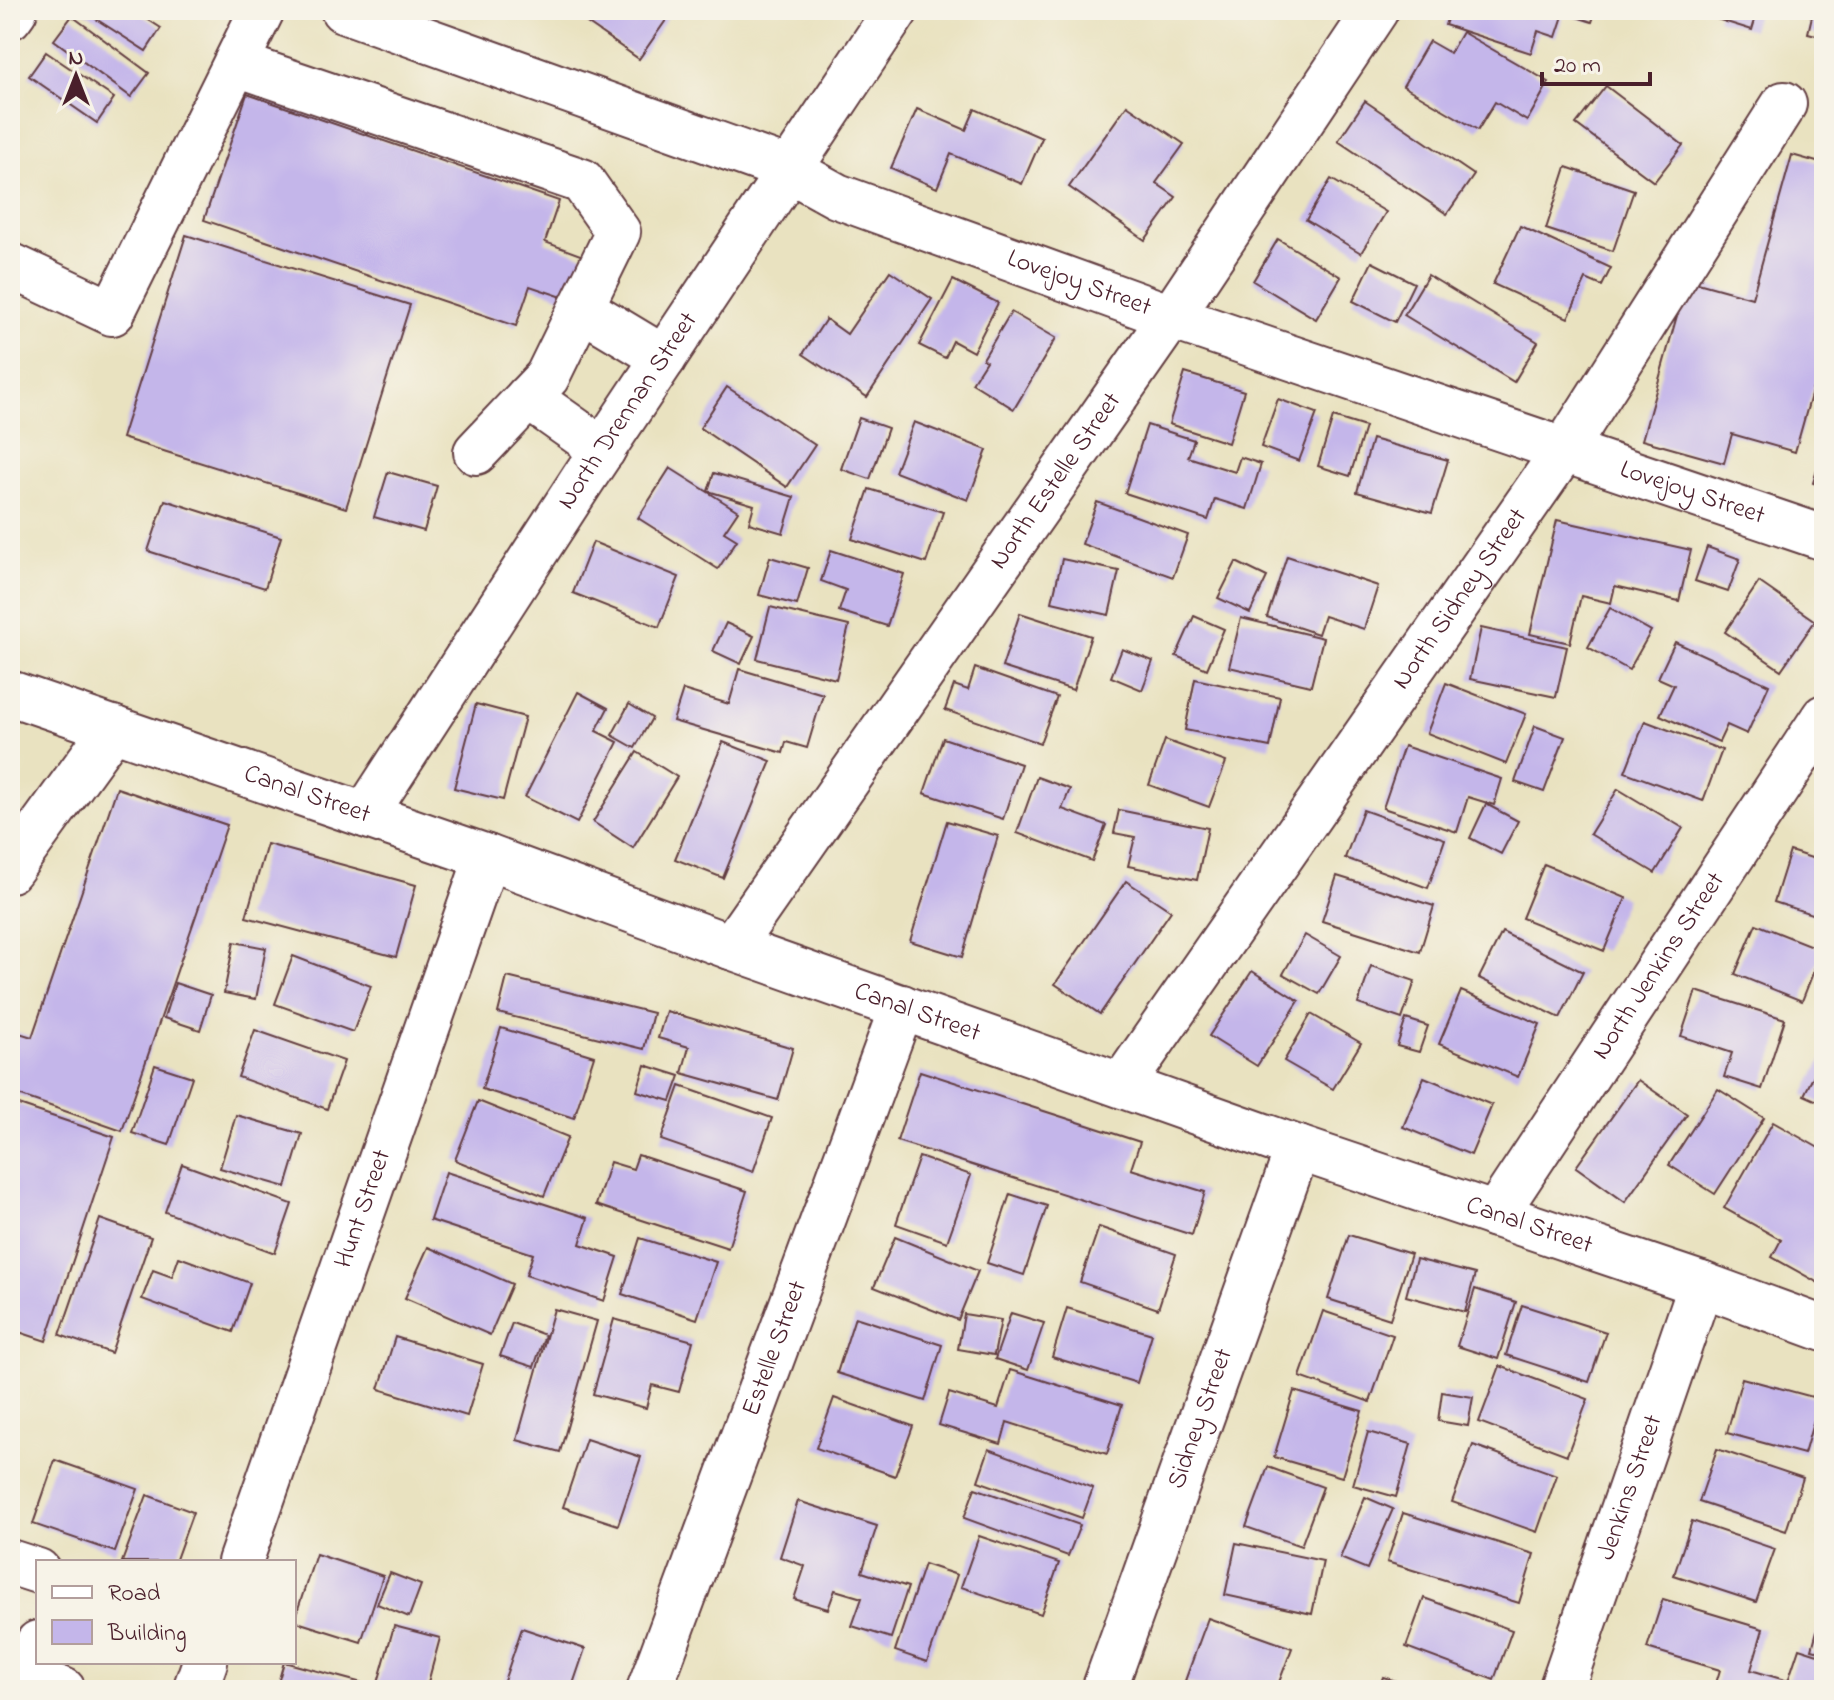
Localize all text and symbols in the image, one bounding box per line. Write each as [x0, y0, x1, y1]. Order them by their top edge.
north arrow [36, 36, 116, 116]
scale bar [1542, 36, 1650, 86]
text: N [69, 43, 83, 75]
text: 20 m [1554, 49, 1601, 84]
street label: Lovejoy Street [1002, 240, 1157, 327]
street label: North Drennan Street [549, 305, 708, 518]
street label: North Estelle Street [981, 385, 1132, 578]
street label: Lovejoy Street [1615, 451, 1770, 536]
street label: North Sidney Street [1384, 500, 1537, 698]
street label: Canal Street [239, 756, 376, 835]
street label: North Jenkins Street [1583, 865, 1735, 1068]
street label: Canal Street [849, 973, 986, 1053]
street label: Hunt Street [325, 1144, 402, 1274]
street label: Canal Street [1461, 1187, 1598, 1265]
street label: Estelle Street [733, 1275, 818, 1422]
street label: Sidney Street [1158, 1343, 1244, 1494]
street label: Jenkins Street [1588, 1410, 1673, 1565]
legend [36, 1560, 296, 1664]
text: Road [108, 1577, 161, 1612]
text: Building [107, 1617, 187, 1652]

